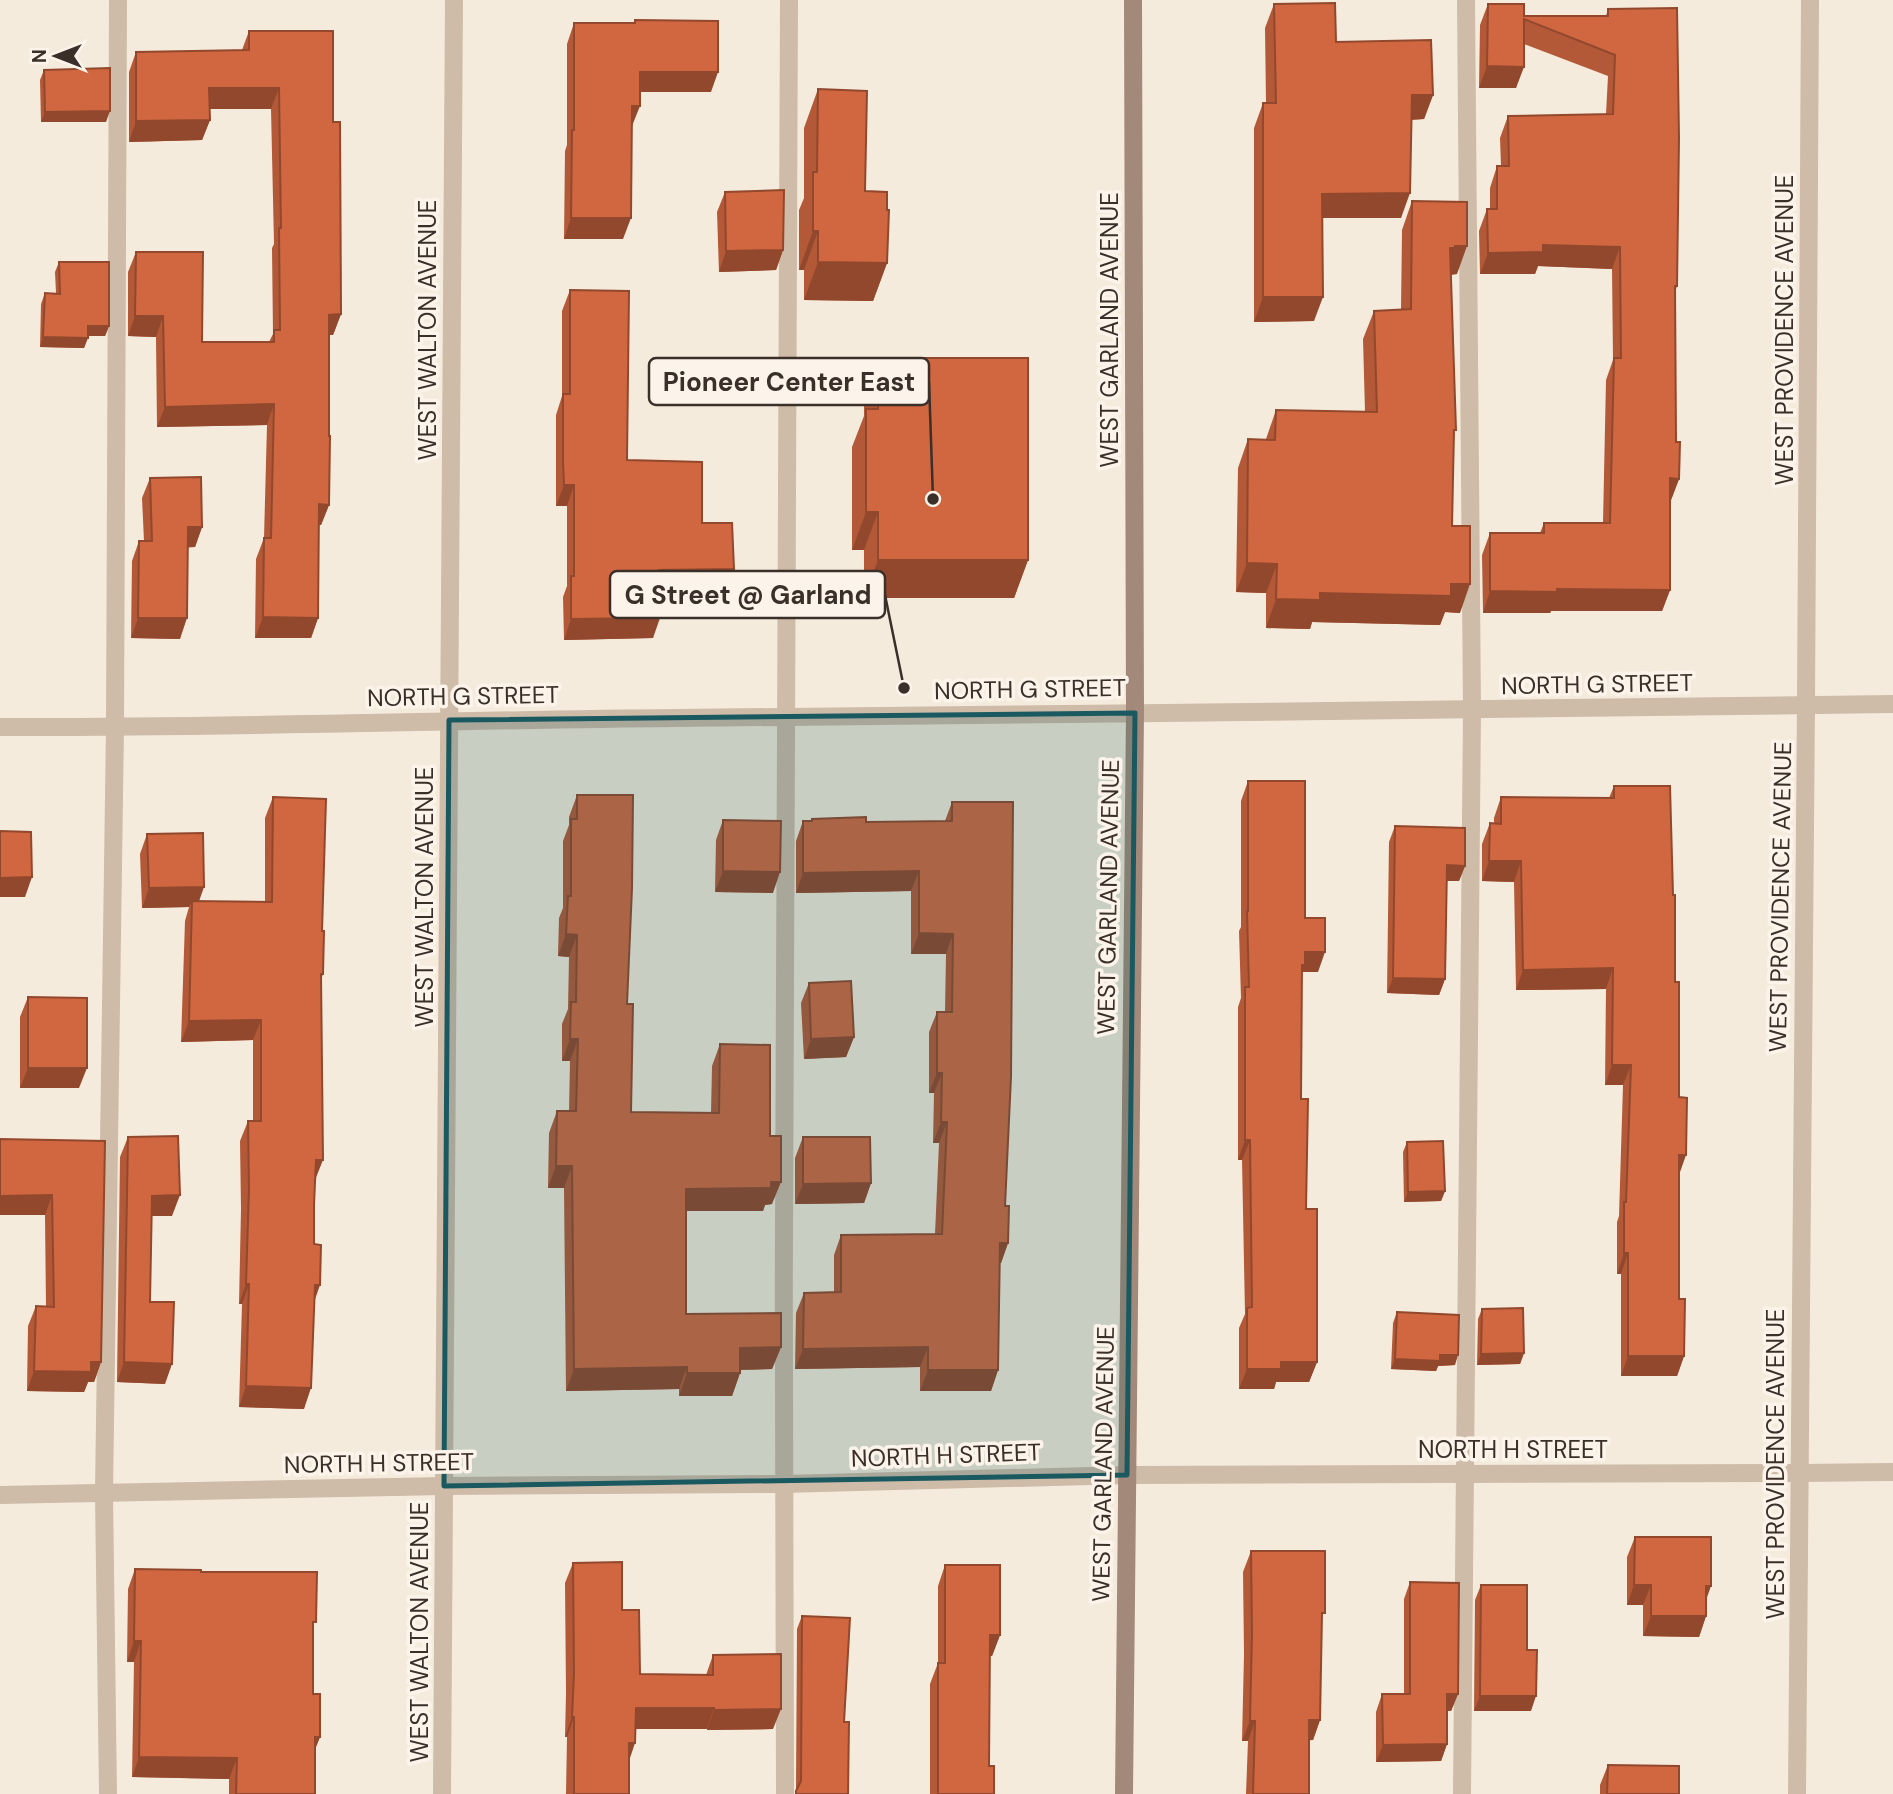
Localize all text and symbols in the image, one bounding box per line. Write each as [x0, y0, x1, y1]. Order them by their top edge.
north arrow [21, 21, 91, 91]
text: N [27, 49, 52, 63]
street label: WEST PROVIDENCE AVENUE [1769, 175, 1800, 485]
street label: WEST GARLAND AVENUE [1094, 192, 1125, 468]
street label: WEST WALTON AVENUE [412, 200, 443, 460]
callout: Pioneer Center East [649, 358, 929, 405]
text: Pioneer Center East [663, 365, 915, 399]
callout: G Street @ Garland [610, 571, 885, 618]
text: G Street @ Garland [625, 578, 871, 612]
street label: NORTH G STREET [1501, 667, 1693, 701]
street label: NORTH G STREET [934, 672, 1126, 706]
street label: NORTH G STREET [367, 679, 559, 713]
street label: WEST PROVIDENCE AVENUE [1762, 741, 1798, 1053]
street label: WEST GARLAND AVENUE [1090, 759, 1126, 1035]
street label: WEST WALTON AVENUE [409, 767, 440, 1027]
street label: WEST PROVIDENCE AVENUE [1760, 1309, 1791, 1619]
street label: WEST GARLAND AVENUE [1085, 1326, 1121, 1602]
street label: NORTH H STREET [1418, 1434, 1608, 1465]
street label: NORTH H STREET [850, 1436, 1042, 1474]
street label: NORTH H STREET [284, 1446, 474, 1480]
street label: WEST WALTON AVENUE [404, 1502, 435, 1762]

